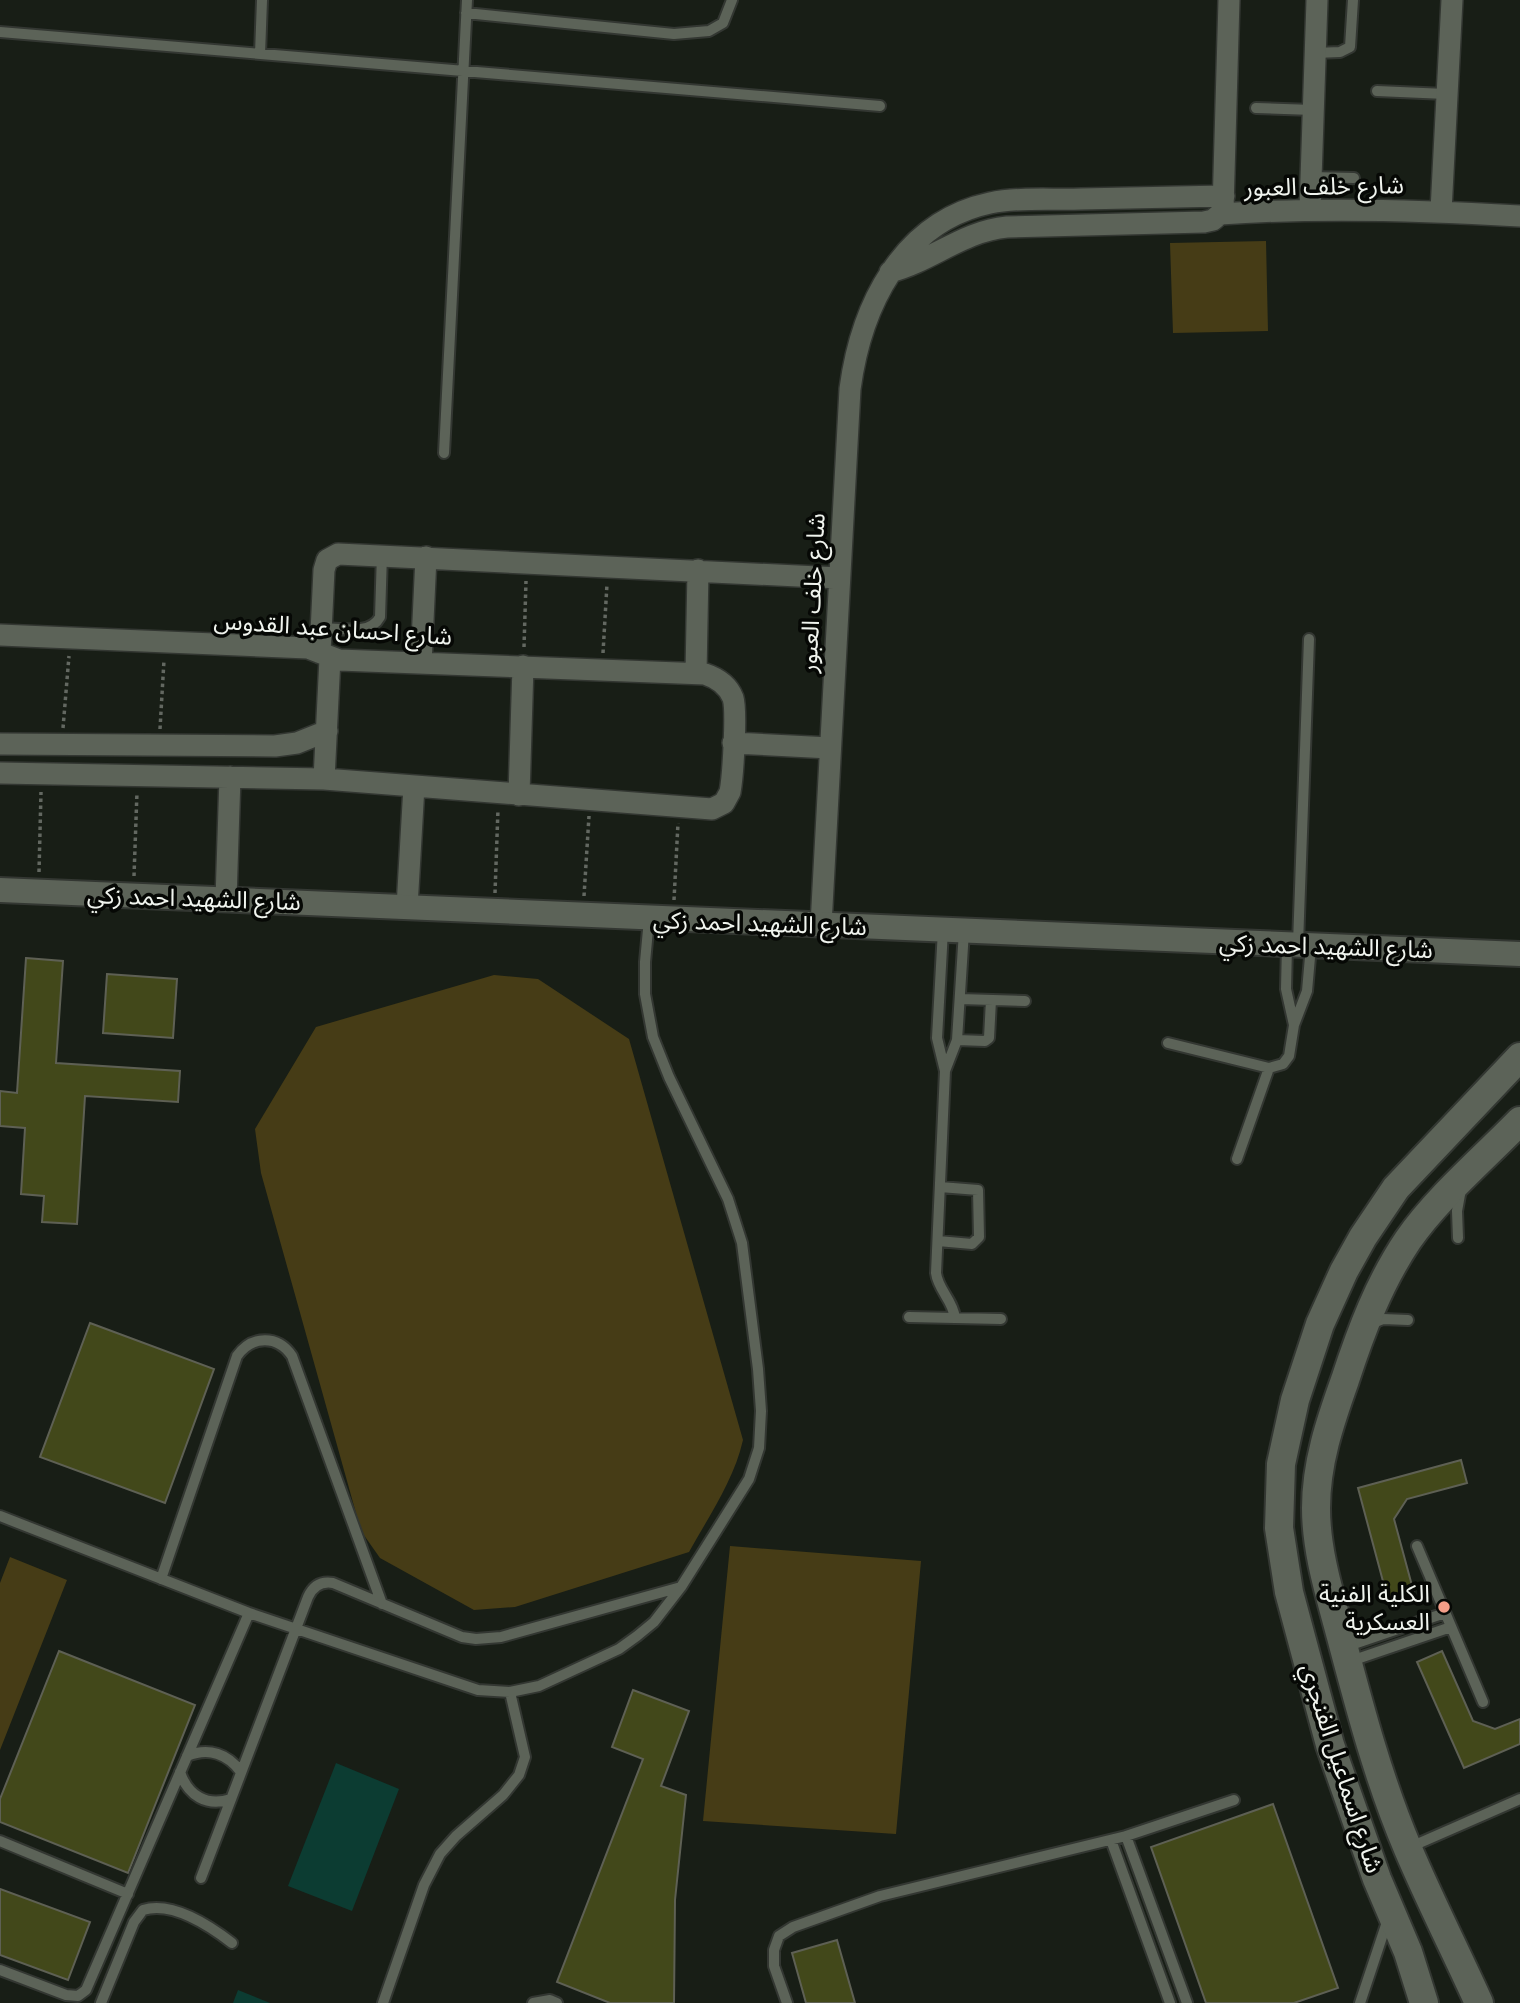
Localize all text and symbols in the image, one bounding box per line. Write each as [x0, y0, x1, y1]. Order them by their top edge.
street label: شارع خلف العبور [1243, 169, 1404, 205]
street label: شارع خلف العبور [792, 512, 834, 675]
street label: شارع احسان عبد القدوس [213, 604, 453, 654]
street label: شارع الشهيد احمد زكي [86, 879, 302, 921]
street label: شارع الشهيد احمد زكي [652, 904, 868, 946]
street label: شارع الشهيد احمد زكي [1218, 927, 1434, 969]
place label: الكلية الفنية العسكرية [1319, 1578, 1430, 1637]
marker: الكلية الفنية العسكرية [1436, 1599, 1452, 1615]
street label: شارع اسماعيل الفنجري [1290, 1659, 1391, 1878]

